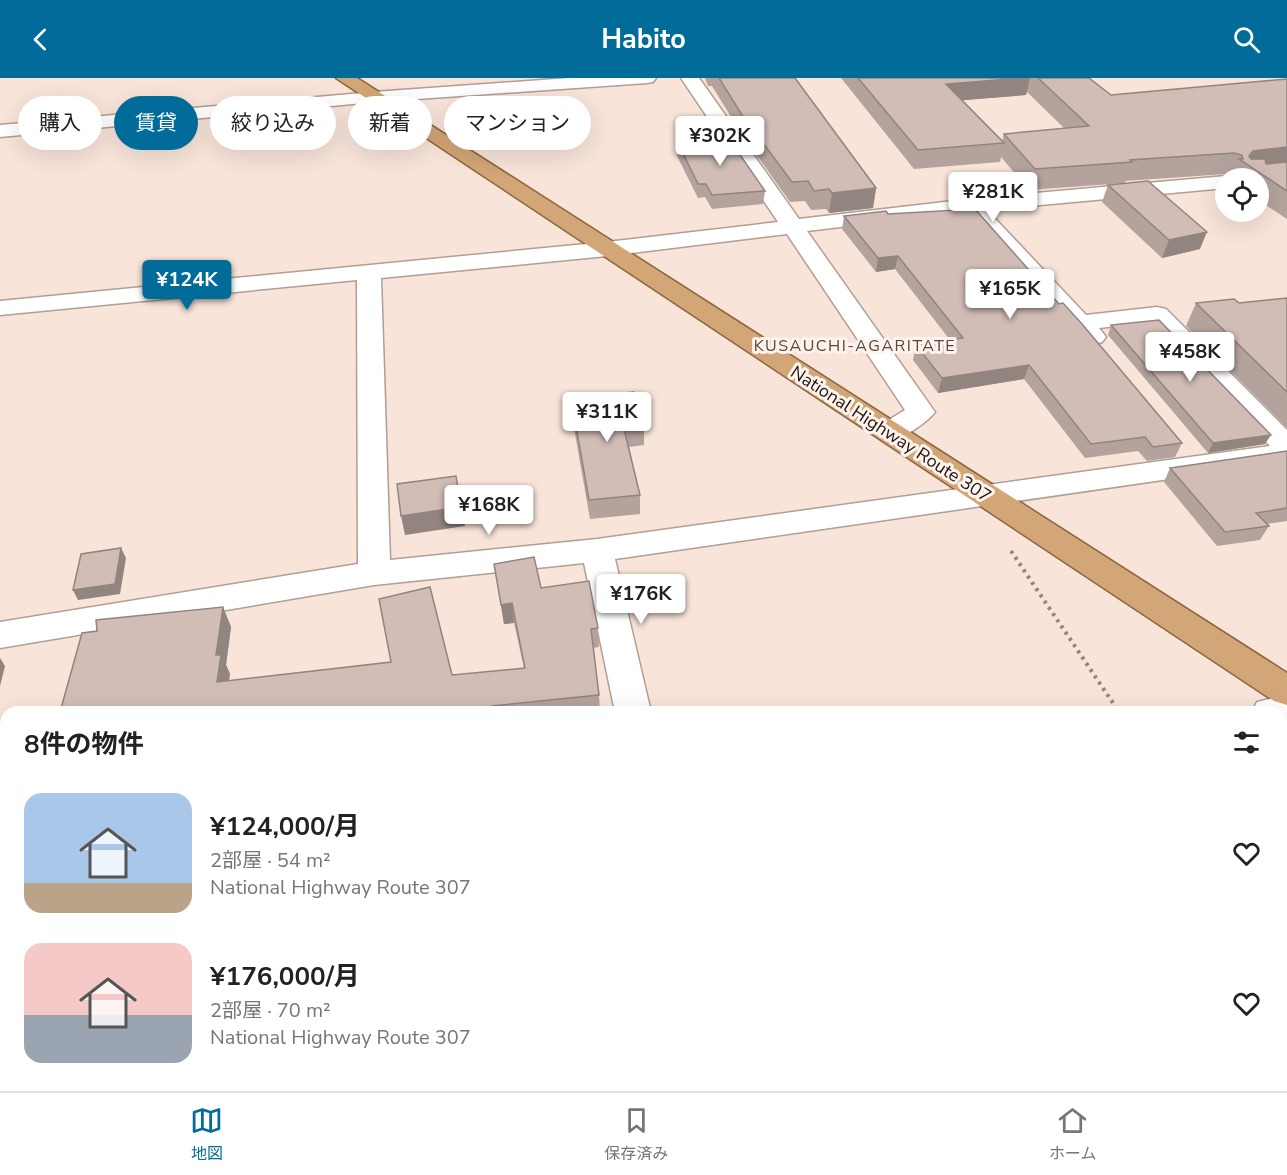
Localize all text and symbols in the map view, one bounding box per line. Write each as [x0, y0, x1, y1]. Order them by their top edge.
text: Habito [601, 21, 686, 58]
icon: back [24, 23, 57, 56]
icon: search [1230, 23, 1263, 56]
chip: 購入 [18, 96, 102, 150]
chip: 賃貸 [114, 96, 198, 150]
chip: 絞り込み [210, 96, 336, 150]
chip: 新着 [348, 96, 432, 150]
chip: マンション [444, 96, 591, 150]
pin: ¥302K [678, 116, 762, 167]
text: ¥302K [689, 122, 751, 149]
map controls [1215, 168, 1269, 222]
button: locate [1215, 168, 1269, 222]
pin: ¥281K [951, 172, 1035, 223]
text: ¥281K [962, 178, 1024, 205]
pin: ¥124K [145, 260, 229, 311]
text: ¥124K [156, 266, 218, 293]
pin: ¥165K [968, 269, 1052, 320]
text: ¥165K [979, 275, 1041, 302]
pin: ¥458K [1148, 332, 1232, 383]
district label: KUSAUCHI-AGARITATE [754, 335, 956, 357]
text: ¥458K [1159, 338, 1221, 365]
street label: National Highway Route 307 [786, 360, 996, 508]
pin: ¥311K [565, 392, 649, 443]
text: ¥311K [576, 398, 638, 425]
pin: ¥168K [447, 485, 531, 536]
text: ¥168K [458, 491, 520, 518]
pin: ¥176K [599, 574, 683, 625]
text: ¥176K [610, 580, 672, 607]
icon: filters [1230, 726, 1263, 759]
text: 8件の物件 [24, 727, 144, 762]
text: ¥124,000/月 [210, 809, 360, 844]
icon: home [72, 817, 144, 889]
icon: heart [1230, 837, 1263, 870]
text: 2部屋 · 54 m² [210, 847, 331, 874]
text: National Highway Route 307 [210, 874, 471, 901]
text: ¥176,000/月 [210, 959, 360, 994]
icon: home [72, 967, 144, 1039]
icon: heart [1230, 987, 1263, 1020]
text: 2部屋 · 70 m² [210, 997, 331, 1024]
text: National Highway Route 307 [210, 1024, 471, 1051]
tab: 地図 [190, 1104, 223, 1165]
tab: 保存済み [604, 1104, 668, 1165]
tab: ホーム [1049, 1104, 1097, 1165]

